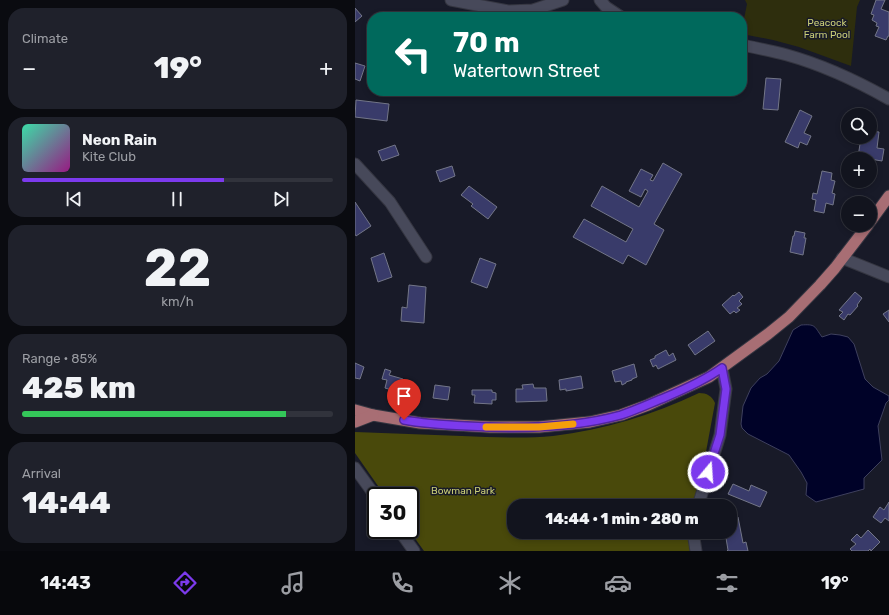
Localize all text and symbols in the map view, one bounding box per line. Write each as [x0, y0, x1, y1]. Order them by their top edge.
park label: Peacock Farm Pool [804, 17, 850, 41]
text: 70 m [453, 26, 520, 59]
icon: left [387, 28, 439, 80]
text: Climate [22, 31, 68, 46]
text: 19° [154, 50, 202, 86]
text: − [22, 55, 36, 82]
text: + [319, 55, 333, 82]
text: Watertown Street [453, 60, 600, 82]
map controls [841, 108, 877, 232]
button: search [841, 108, 877, 144]
text: Neon Rain [82, 131, 157, 149]
text: Kite Club [82, 149, 136, 164]
button: + [841, 152, 877, 188]
icon: previous [63, 188, 85, 210]
icon: pause [166, 188, 188, 210]
icon: next [270, 188, 292, 210]
button: − [841, 196, 877, 232]
text: 22 [144, 237, 211, 299]
text: km/h [161, 294, 194, 309]
text: Range · 85% [22, 351, 97, 366]
text: 425 km [22, 370, 136, 406]
pin [387, 379, 421, 420]
icon: arrive [393, 385, 415, 407]
position arrow [687, 451, 729, 493]
text: Arrival [22, 466, 61, 481]
text: 14:44 [22, 485, 111, 521]
park label: Bowman Park [431, 485, 496, 497]
speed limit sign: 30 [367, 487, 419, 539]
text: 14:44 · 1 min · 280 m [545, 510, 699, 528]
icon: directions [171, 569, 199, 597]
icon: music [279, 569, 307, 597]
icon: phone [388, 569, 416, 597]
icon: climate [496, 569, 524, 597]
icon: car [604, 569, 632, 597]
icon: filters [713, 569, 741, 597]
text: 14:43 [40, 572, 91, 594]
text: 19° [821, 572, 849, 594]

